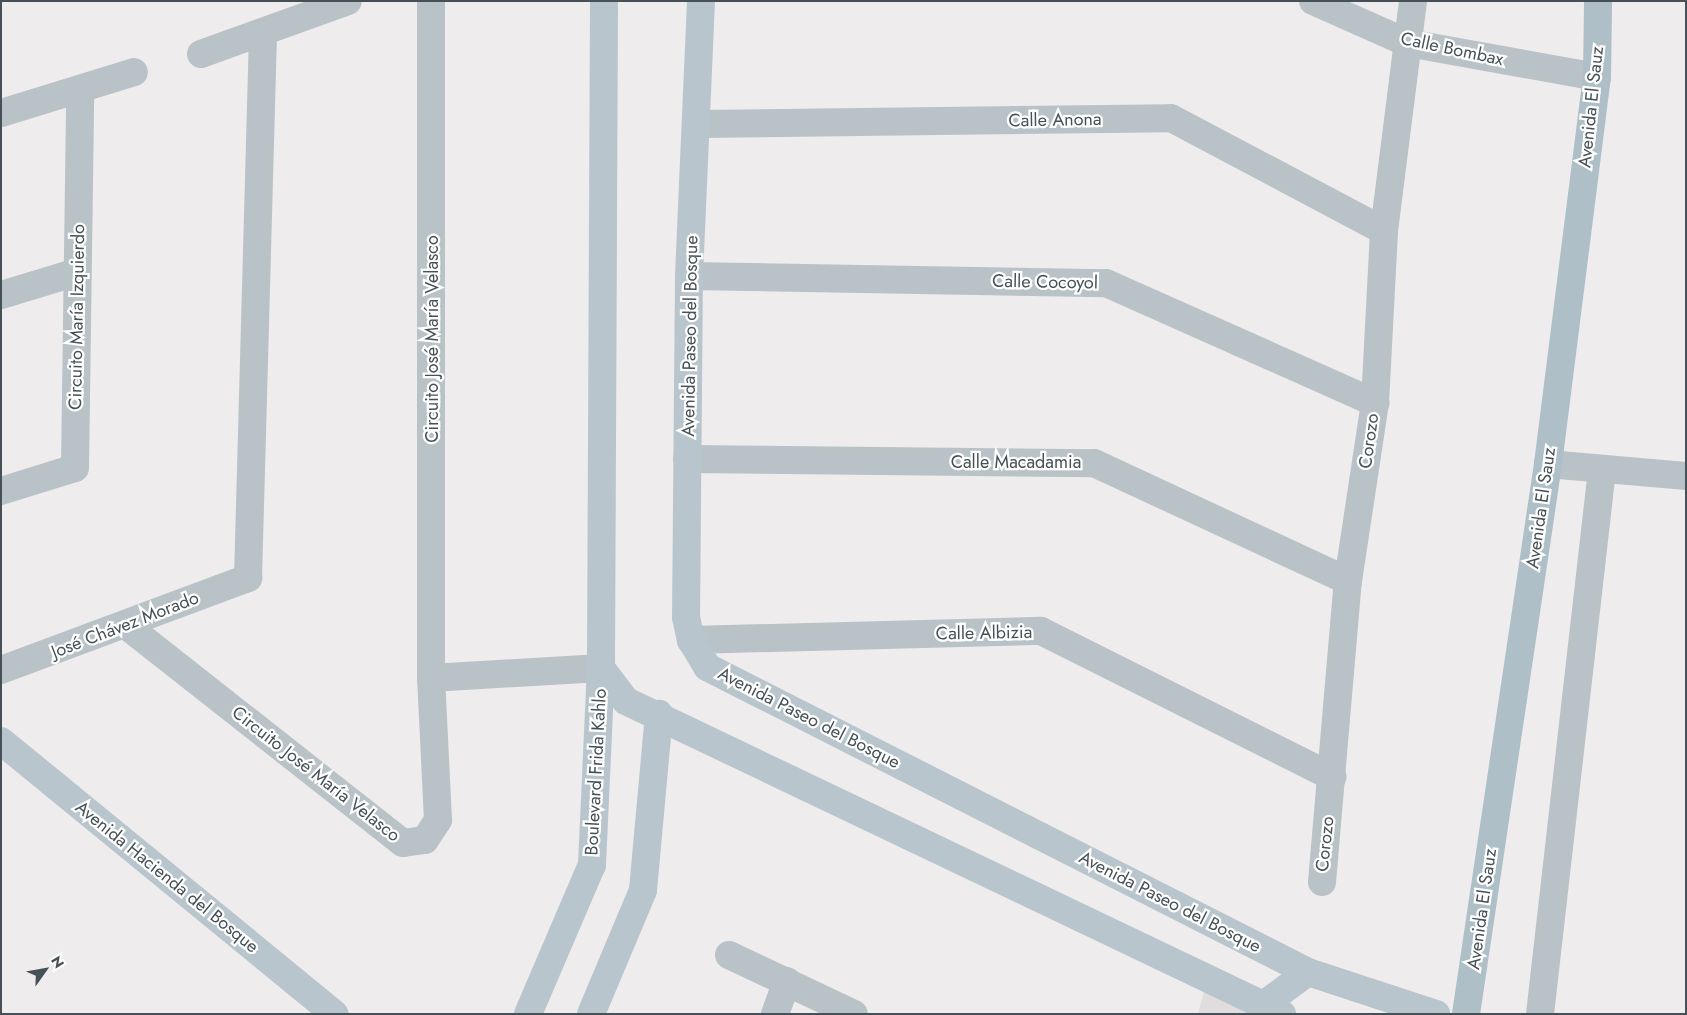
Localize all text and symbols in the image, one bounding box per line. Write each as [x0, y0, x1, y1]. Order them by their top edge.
street label: Calle Bombax [1399, 28, 1505, 70]
street label: Avenida El Sauz [1574, 45, 1608, 169]
street label: Calle Anona [1008, 108, 1102, 132]
street label: Circuito María Izquierdo [65, 224, 89, 410]
street label: Circuito José María Velasco [421, 235, 443, 443]
street label: Avenida Paseo del Bosque [677, 235, 703, 437]
street label: Calle Cocoyol [992, 270, 1098, 294]
street label: Corozo [1354, 412, 1384, 470]
street label: Avenida El Sauz [1522, 446, 1560, 570]
street label: Calle Macadamia [951, 451, 1081, 473]
street label: José Chávez Morado [48, 587, 202, 663]
street label: Calle Albizia [936, 621, 1032, 645]
street label: Avenida Paseo del Bosque [714, 663, 904, 773]
street label: Boulevard Frida Kahlo [581, 688, 611, 856]
street label: Circuito José María Velasco [228, 702, 404, 846]
street label: Avenida Hacienda del Bosque [71, 796, 263, 958]
street label: Corozo [1311, 815, 1339, 873]
street label: Avenida Paseo del Bosque [1075, 847, 1265, 957]
street label: Avenida El Sauz [1463, 847, 1501, 971]
north arrow [20, 945, 70, 995]
text: N [46, 952, 69, 972]

